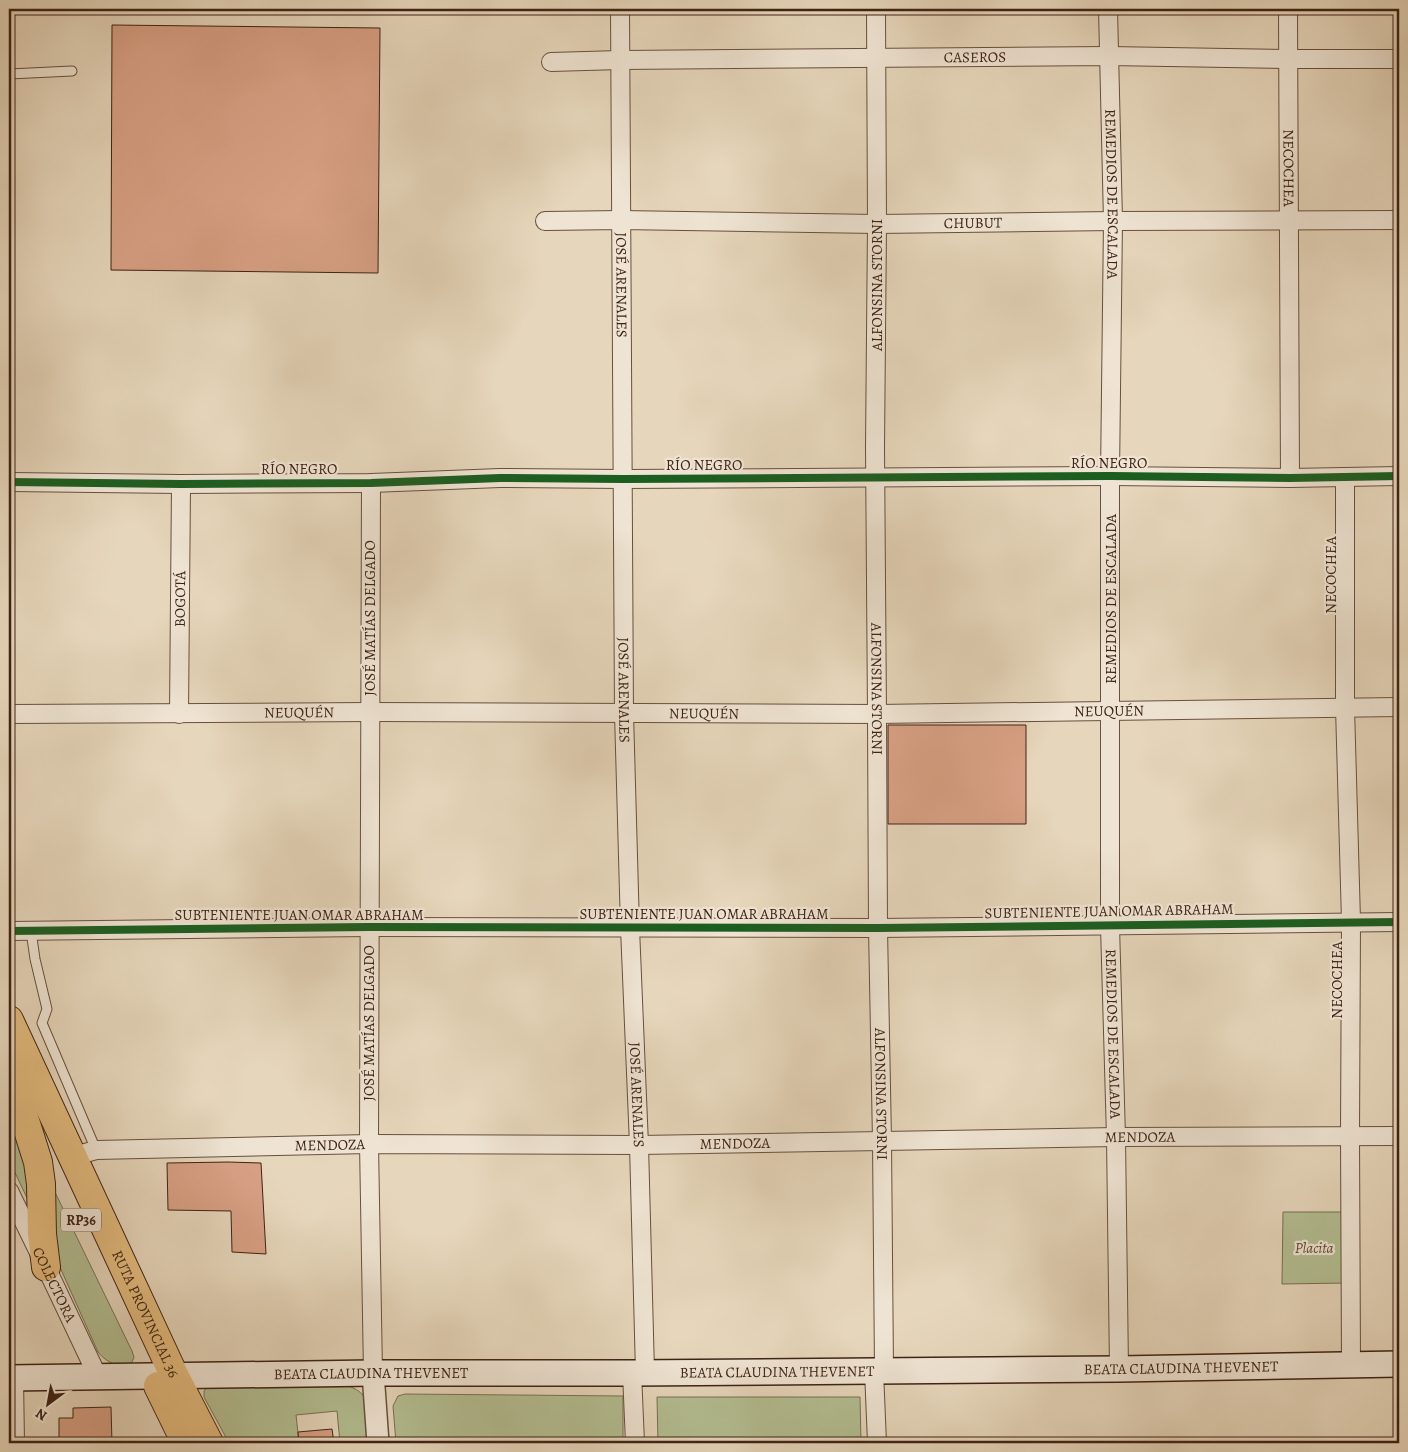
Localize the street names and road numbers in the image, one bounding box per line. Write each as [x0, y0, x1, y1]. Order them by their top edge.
street label: CASEROS [944, 47, 1006, 67]
street label: REMEDIOS DE ESCALADA [1100, 109, 1123, 279]
street label: NECOCHEA [1279, 129, 1299, 207]
street label: CHUBUT [944, 212, 1003, 233]
street label: ALFONSINA STORNI [867, 219, 887, 352]
street label: JOSÉ ARENALES [611, 232, 632, 338]
street label: RÍO NEGRO [1071, 453, 1147, 473]
street label: RÍO NEGRO [666, 455, 742, 475]
street label: RÍO NEGRO [261, 459, 337, 479]
street label: REMEDIOS DE ESCALADA [1101, 514, 1121, 684]
street label: NECOCHEA [1321, 536, 1341, 614]
street label: JOSÉ MATÍAS DELGADO [360, 540, 380, 696]
street label: BOGOTÁ [170, 571, 190, 627]
street label: ALFONSINA STORNI [866, 622, 887, 755]
street label: JOSÉ ARENALES [614, 637, 635, 743]
street label: NEUQUÉN [1074, 700, 1144, 721]
street label: NEUQUÉN [264, 702, 334, 723]
street label: NEUQUÉN [669, 703, 739, 723]
street label: SUBTENIENTE JUAN OMAR ABRAHAM [984, 899, 1234, 923]
street label: SUBTENIENTE JUAN OMAR ABRAHAM [579, 904, 829, 924]
street label: SUBTENIENTE JUAN OMAR ABRAHAM [174, 905, 424, 925]
street label: NECOCHEA [1327, 941, 1347, 1019]
street label: JOSÉ MATÍAS DELGADO [359, 945, 379, 1101]
street label: REMEDIOS DE ESCALADA [1101, 949, 1125, 1119]
street label: ALFONSINA STORNI [870, 1027, 892, 1160]
street label: JOSÉ ARENALES [625, 1042, 649, 1148]
street label: MENDOZA [1104, 1127, 1175, 1147]
street label: MENDOZA [699, 1133, 771, 1154]
street label: MENDOZA [294, 1134, 366, 1156]
road number: RP36 [61, 1208, 101, 1232]
street label: COLECTORA [28, 1244, 81, 1326]
street label: RUTA PROVINCIAL 36 [107, 1247, 184, 1381]
street label: BEATA CLAUDINA THEVENET [1084, 1356, 1279, 1379]
street label: BEATA CLAUDINA THEVENET [680, 1361, 875, 1383]
street label: BEATA CLAUDINA THEVENET [273, 1363, 469, 1384]

